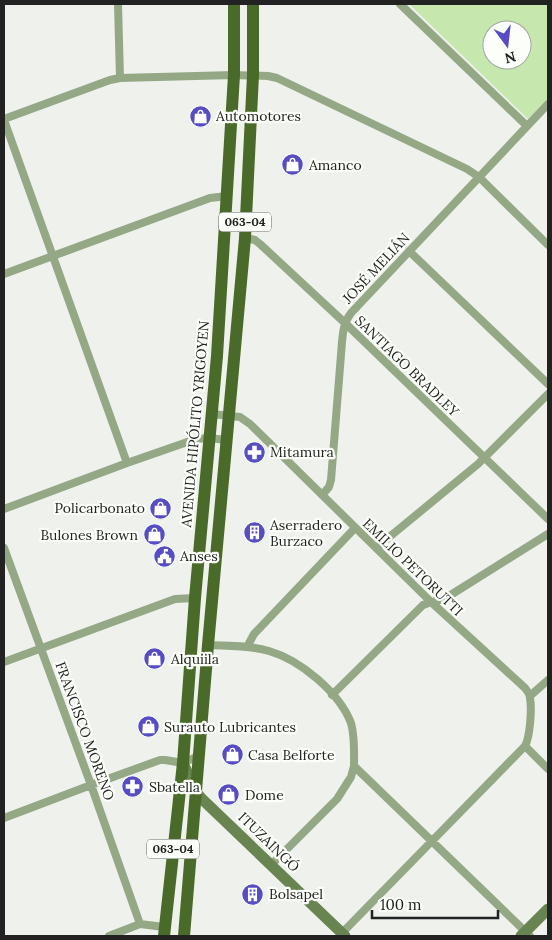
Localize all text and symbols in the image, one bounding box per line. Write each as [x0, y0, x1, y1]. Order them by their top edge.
north arrow [482, 20, 532, 70]
text: N [503, 47, 518, 68]
shop icon: Automotores [188, 104, 212, 128]
place label: Automotores [215, 107, 301, 125]
shop icon: Amanco [281, 153, 305, 177]
place label: Amanco [308, 156, 362, 174]
road number: 063-04 [219, 212, 271, 232]
street label: JOSÉ MELIÁN [338, 229, 414, 308]
street label: SANTIAGO BRADLEY [351, 312, 464, 421]
street label: AVENIDA HIPÓLITO YRIGOYEN [177, 320, 213, 529]
pharmacy icon: Mitamura [242, 440, 266, 464]
place label: Mitamura [270, 443, 334, 461]
shop icon: Policarbonato [149, 496, 173, 520]
place label: Policarbonato [55, 499, 145, 517]
street label: EMILIO PETORUTTI [359, 514, 467, 620]
place label: Aserradero Burzaco [269, 516, 342, 550]
building icon: Aserradero Burzaco [242, 521, 266, 545]
shop icon: Bulones Brown [142, 523, 166, 547]
place label: Bulones Brown [40, 526, 138, 544]
public building icon: Anses [152, 544, 176, 568]
place label: Anses [179, 547, 218, 565]
shop icon: Alquiila [143, 647, 167, 671]
place label: Alquiila [170, 650, 219, 668]
street label: FRANCISCO MORENO [51, 659, 119, 803]
shop icon: Surauto Lubricantes [136, 715, 160, 739]
place label: Surauto Lubricantes [164, 718, 296, 736]
shop icon: Casa Belforte [220, 743, 244, 767]
place label: Casa Belforte [248, 746, 335, 764]
pharmacy icon: Sbatella [121, 775, 145, 799]
place label: Sbatella [149, 778, 200, 796]
shop icon: Dome [217, 783, 241, 807]
place label: Dome [245, 786, 284, 804]
street label: ITUZAINGÓ [235, 808, 303, 876]
road number: 063-04 [147, 840, 199, 859]
building icon: Bolsapel [241, 882, 265, 906]
place label: Bolsapel [269, 885, 323, 903]
scale bar [372, 888, 498, 920]
text: 100 m [380, 895, 421, 914]

